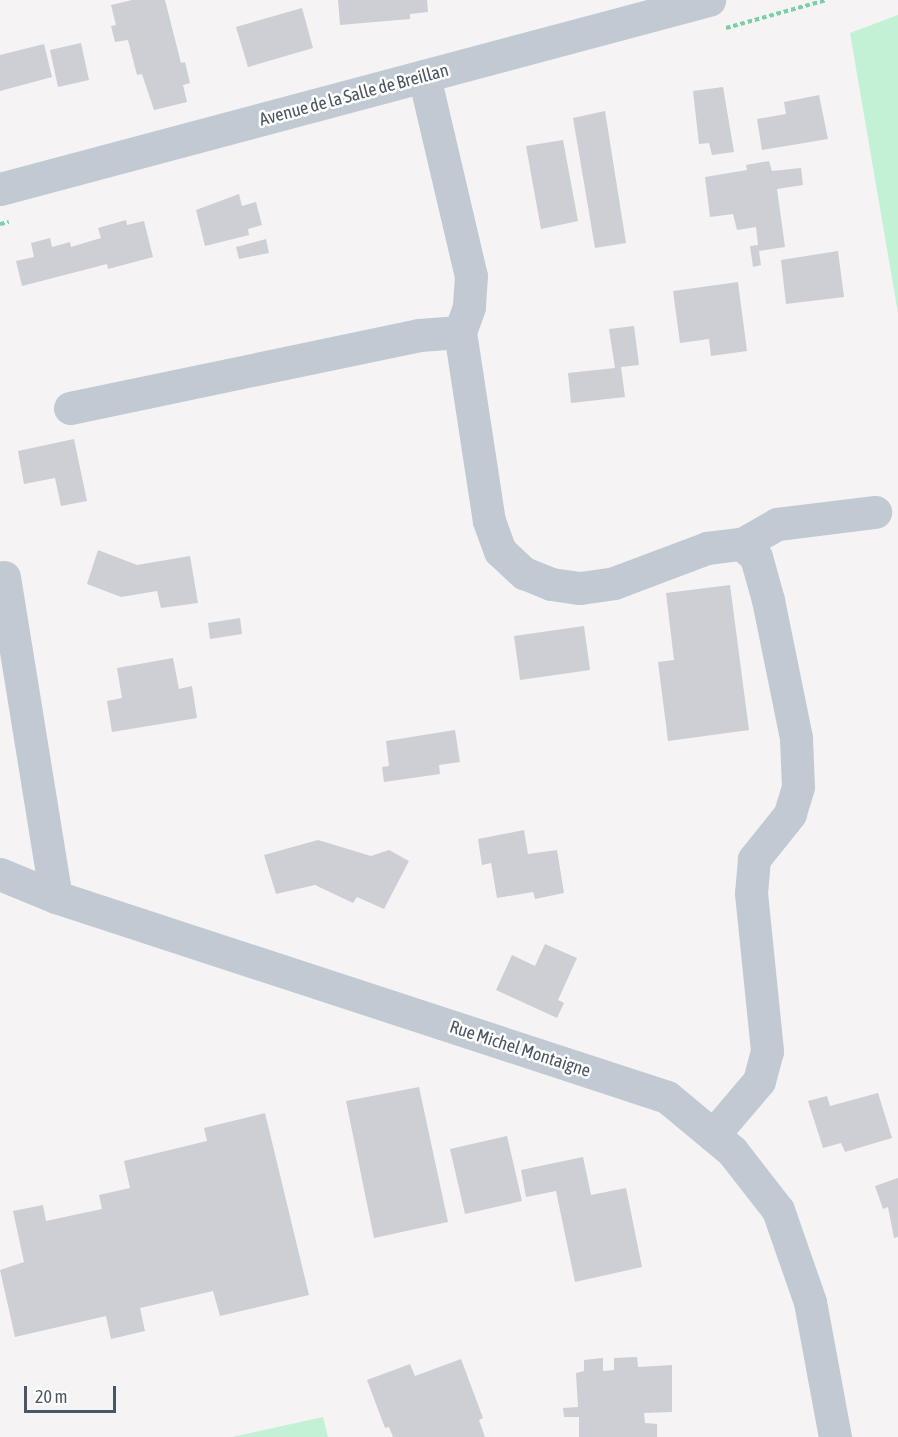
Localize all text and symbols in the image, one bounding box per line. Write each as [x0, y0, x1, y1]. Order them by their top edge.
street label: Avenue de la Salle de Breillan [257, 59, 451, 131]
street label: Rue Michel Montaigne [447, 1016, 593, 1082]
scale bar [27, 1374, 118, 1412]
text: 20 m [35, 1386, 67, 1407]

